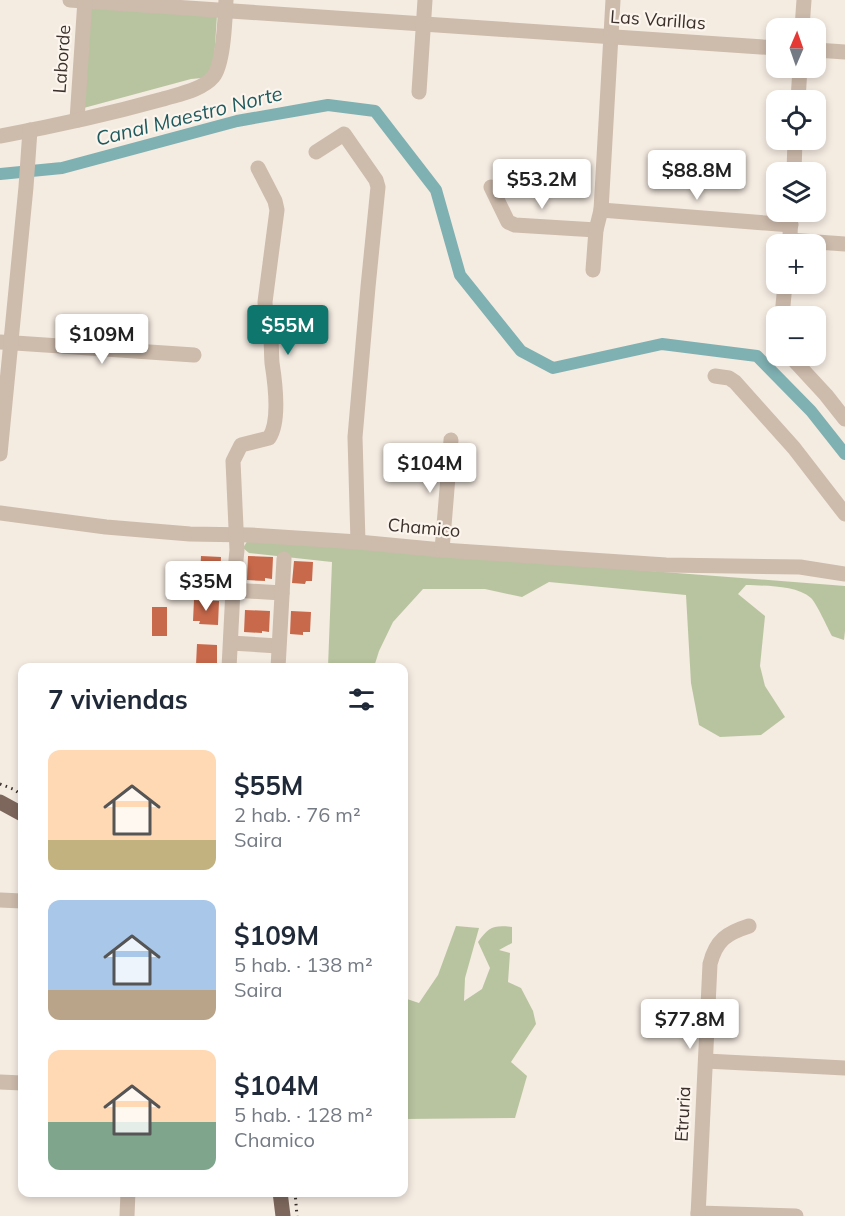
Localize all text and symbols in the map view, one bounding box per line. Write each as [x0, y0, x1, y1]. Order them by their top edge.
street label: Las Varillas [610, 5, 707, 34]
north arrow [766, 18, 826, 78]
map controls [766, 18, 826, 366]
street label: Laborde [48, 24, 75, 94]
water label: Canal Maestro Norte [93, 80, 285, 151]
button: locate [766, 90, 826, 150]
pin: $88.8M [648, 150, 746, 201]
text: $88.8M [662, 157, 732, 182]
pin: $53.2M [493, 159, 591, 210]
button: layers [766, 162, 826, 222]
text: $53.2M [507, 166, 577, 191]
button: + [766, 234, 826, 294]
pin: $55M [252, 305, 324, 356]
button: − [766, 306, 826, 366]
text: $55M [261, 312, 315, 337]
pin: $109M [60, 314, 144, 365]
text: $109M [69, 321, 135, 346]
pin: $104M [388, 443, 472, 494]
text: $104M [397, 450, 463, 475]
street label: Chamico [387, 513, 461, 542]
pin: $35M [170, 561, 242, 612]
text: $35M [179, 568, 233, 593]
text: 7 viviendas [48, 683, 188, 716]
icon: filters [345, 683, 378, 716]
text: $55M [234, 769, 303, 802]
icon: home [96, 774, 168, 846]
text: 2 hab. · 76 m² [234, 802, 361, 827]
text: Saira [234, 827, 282, 852]
text: $109M [234, 919, 319, 952]
icon: home [96, 924, 168, 996]
text: 5 hab. · 138 m² [234, 952, 373, 977]
text: Saira [234, 977, 282, 1002]
pin: $77.8M [641, 999, 739, 1050]
text: $77.8M [655, 1006, 725, 1031]
text: $104M [234, 1069, 319, 1102]
icon: home [96, 1074, 168, 1146]
street label: Etruria [670, 1086, 695, 1142]
text: 5 hab. · 128 m² [234, 1102, 373, 1127]
text: Chamico [234, 1127, 315, 1152]

